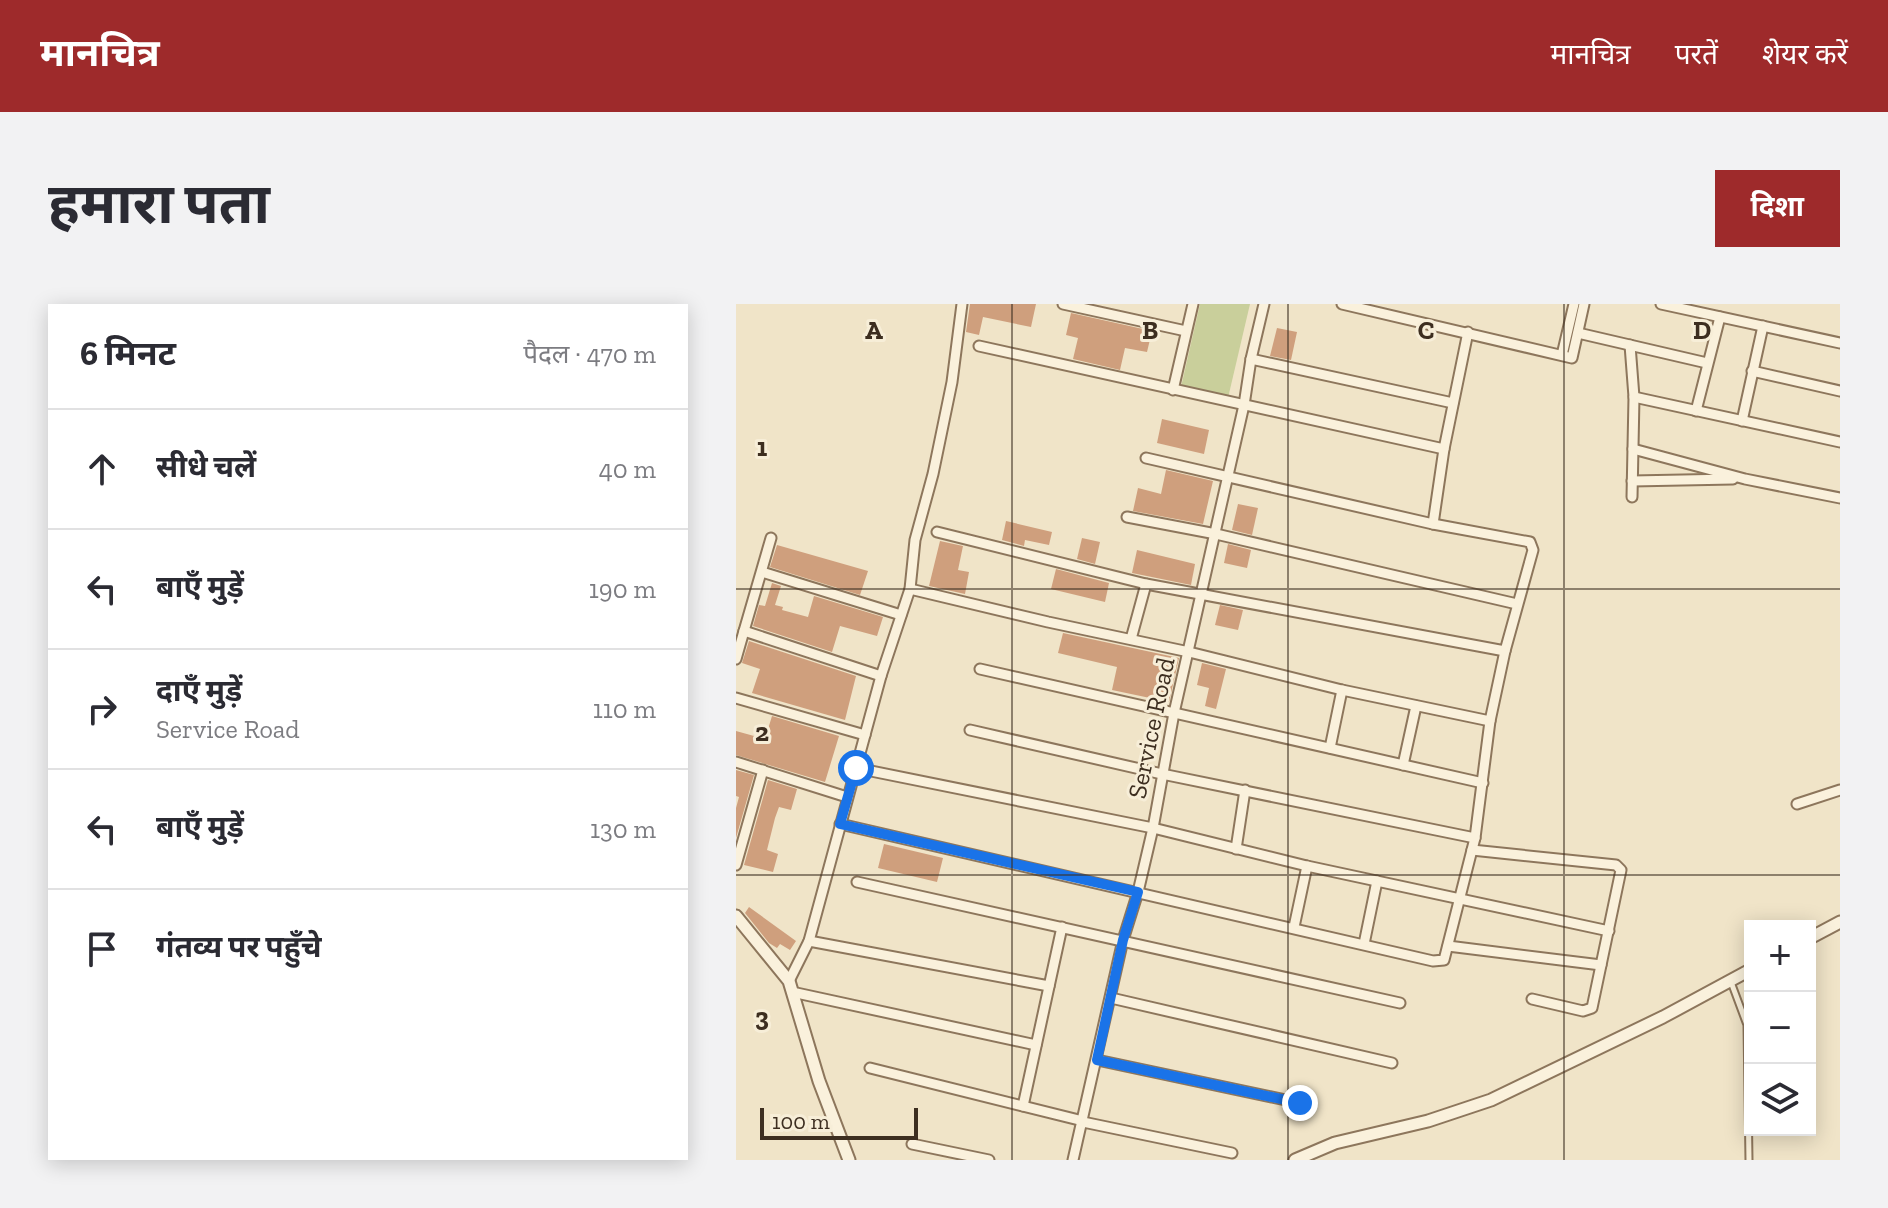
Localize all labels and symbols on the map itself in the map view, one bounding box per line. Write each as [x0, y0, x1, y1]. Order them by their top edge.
text: A [865, 314, 883, 346]
text: B [1142, 314, 1158, 346]
text: C [1418, 314, 1434, 346]
text: D [1693, 314, 1711, 346]
text: 1 [757, 431, 768, 463]
street label: Service Road [1120, 654, 1182, 802]
text: 2 [755, 716, 769, 748]
route start [838, 750, 874, 786]
text: 3 [755, 1001, 769, 1033]
route end [1282, 1085, 1318, 1121]
scale bar [760, 1104, 918, 1140]

